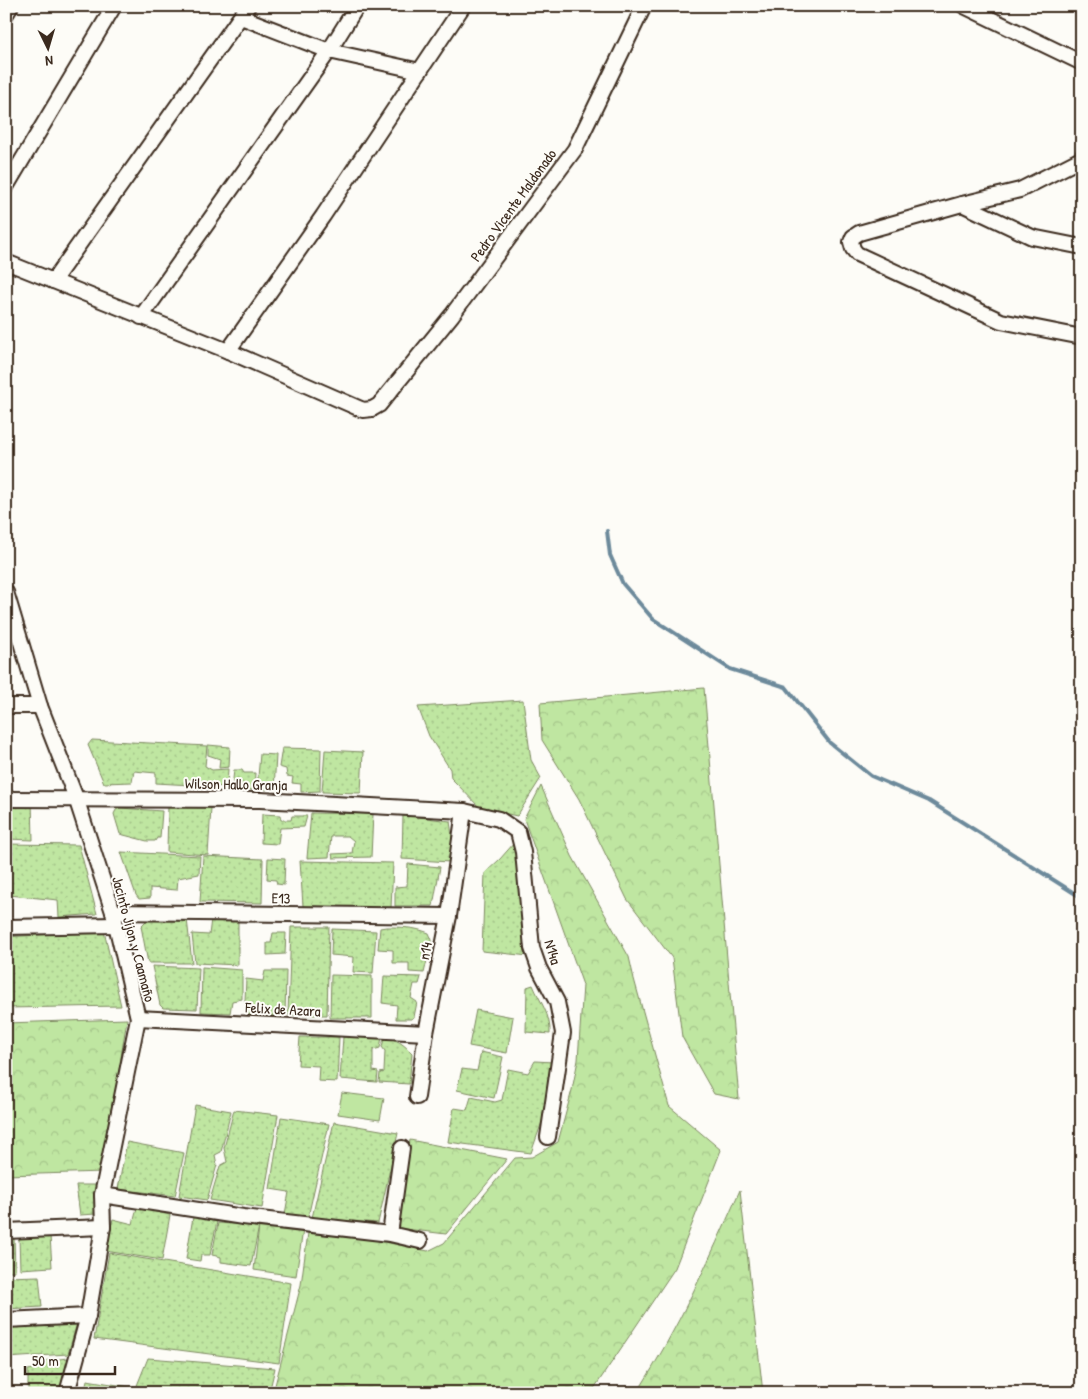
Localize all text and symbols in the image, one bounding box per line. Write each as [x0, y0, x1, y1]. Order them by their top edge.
north arrow [22, 22, 72, 72]
text: N [44, 52, 54, 71]
street label: Pedro Vicente Maldonado [465, 144, 561, 266]
street label: Wilson Hallo Granja [185, 773, 288, 795]
street label: Jacinto Jijon y Caamaño [107, 874, 161, 1004]
street label: E13 [271, 887, 291, 909]
street label: N14a [539, 937, 567, 967]
street label: n14 [413, 940, 437, 962]
street label: Felix de Azara [244, 996, 321, 1021]
scale bar [25, 1344, 115, 1376]
text: 50 m [32, 1350, 59, 1371]

